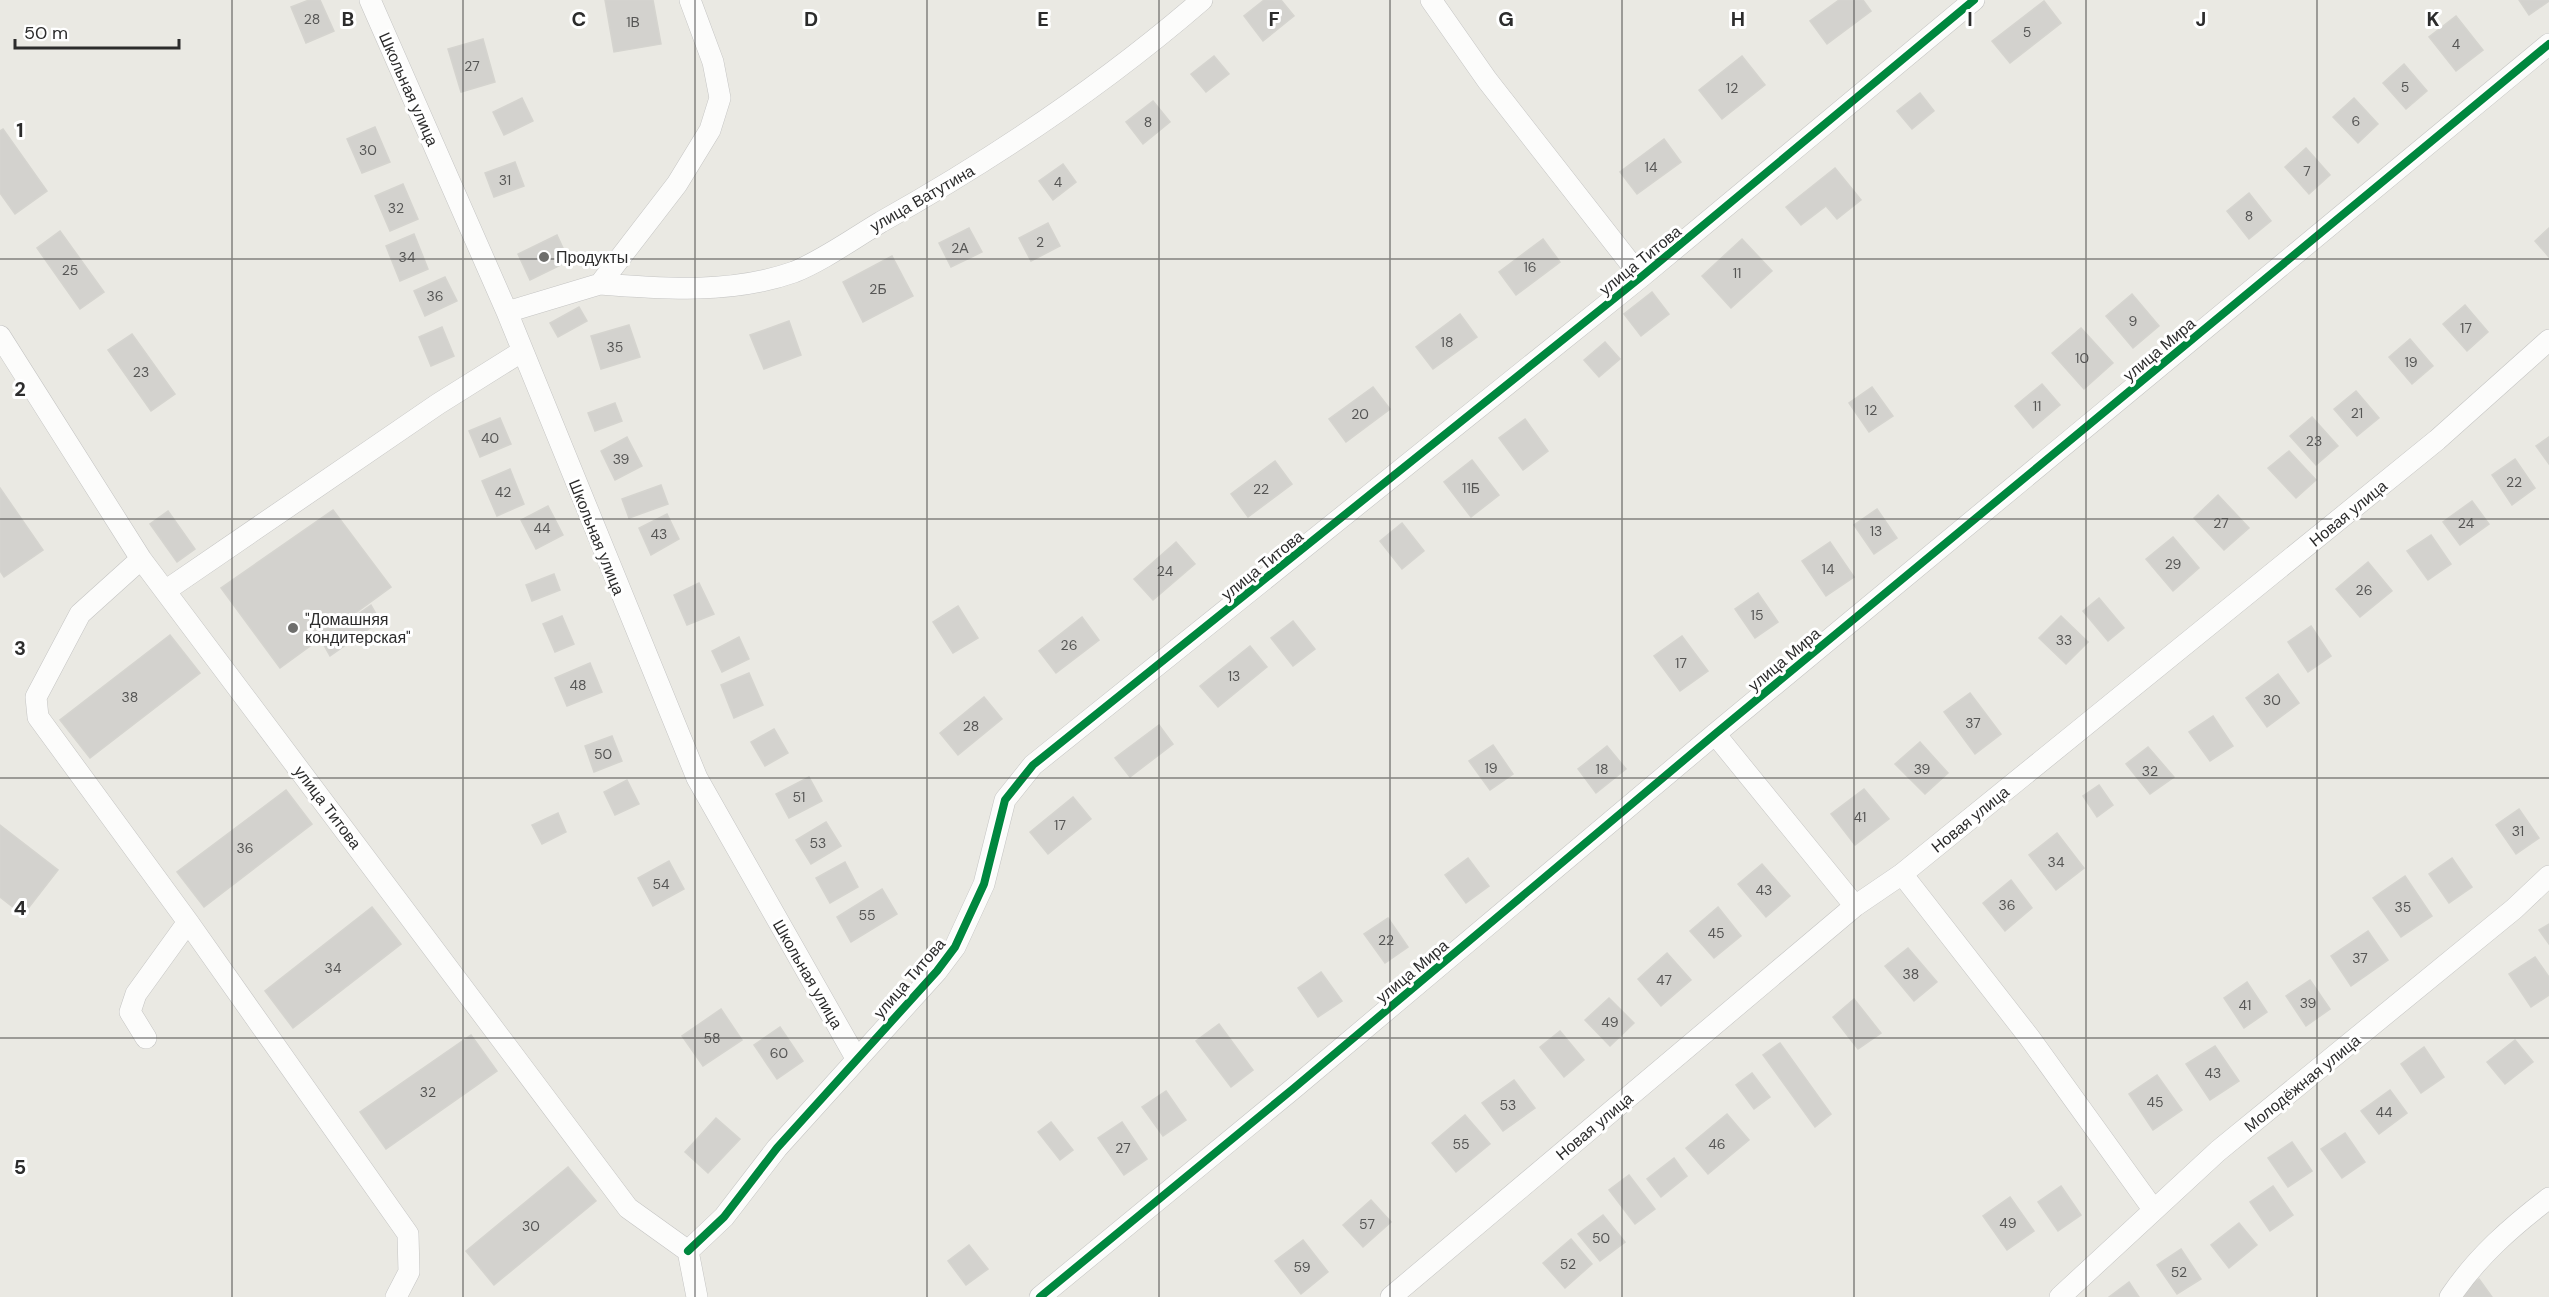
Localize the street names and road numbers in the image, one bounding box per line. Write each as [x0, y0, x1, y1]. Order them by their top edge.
street label: Школьная улица [374, 29, 443, 150]
street label: улица Ватутина [866, 160, 978, 237]
street label: улица Титова [1595, 221, 1686, 300]
street label: улица Мира [2119, 313, 2200, 386]
street label: Новая улица [2305, 475, 2392, 551]
street label: Школьная улица [564, 476, 629, 598]
street label: улица Титова [1217, 526, 1308, 605]
street label: улица Мира [1744, 623, 1825, 696]
street label: улица Титова [289, 761, 366, 853]
street label: Новая улица [1927, 781, 2014, 857]
street label: Школьная улица [768, 916, 847, 1033]
street label: улица Титова [869, 934, 950, 1023]
street label: улица Мира [1372, 935, 1453, 1008]
street label: Молодёжная улица [2240, 1030, 2365, 1137]
street label: Новая улица [1551, 1088, 1637, 1165]

